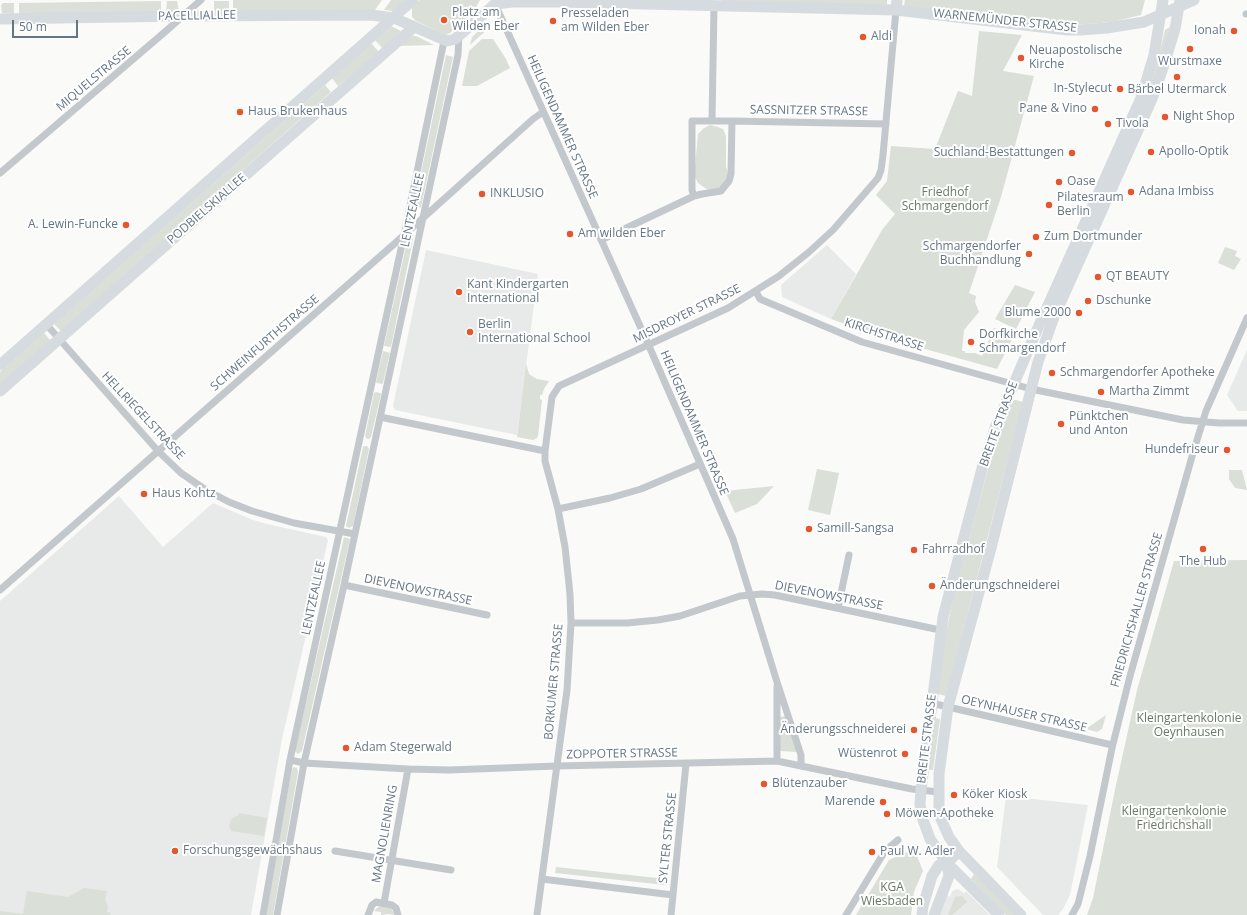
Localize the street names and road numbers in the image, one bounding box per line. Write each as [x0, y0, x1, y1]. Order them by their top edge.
street label: WARNEMÜNDER STRASSE [933, 6, 1077, 36]
street label: PACELLIALLEE [158, 8, 236, 24]
street label: MIQUELSTRASSE [54, 44, 134, 114]
street label: HEILIGENDAMMER STRASSE [524, 53, 600, 201]
street label: SASSNITZER STRASSE [750, 103, 868, 119]
street label: PODBIELSKIALLEE [165, 171, 249, 247]
street label: LENTZEALLEE [398, 172, 428, 248]
street label: MISDROYER STRASSE [631, 282, 743, 346]
street label: SCHWEINFURTHSTRASSE [208, 292, 322, 394]
street label: KIRCHSTRASSE [843, 315, 925, 355]
street label: HEILIGENDAMMER STRASSE [657, 348, 731, 498]
street label: HELLRIEGELSTRASSE [98, 369, 188, 463]
street label: BREITE STRASSE [977, 379, 1021, 469]
street label: FRIEDRICHSHALLER STRASSE [1108, 531, 1166, 689]
street label: LENTZEALLEE [299, 560, 329, 636]
street label: DIEVENOWSTRASSE [363, 572, 473, 608]
street label: DIEVENOWSTRASSE [774, 578, 884, 614]
street label: BORKUMER STRASSE [542, 623, 566, 741]
street label: OEYNHAUSER STRASSE [960, 693, 1088, 735]
street label: BREITE STRASSE [914, 694, 940, 784]
street label: ZOPPOTER STRASSE [566, 746, 678, 762]
street label: MAGNOLIENRING [369, 784, 401, 884]
street label: SYLTER STRASSE [656, 792, 680, 884]

